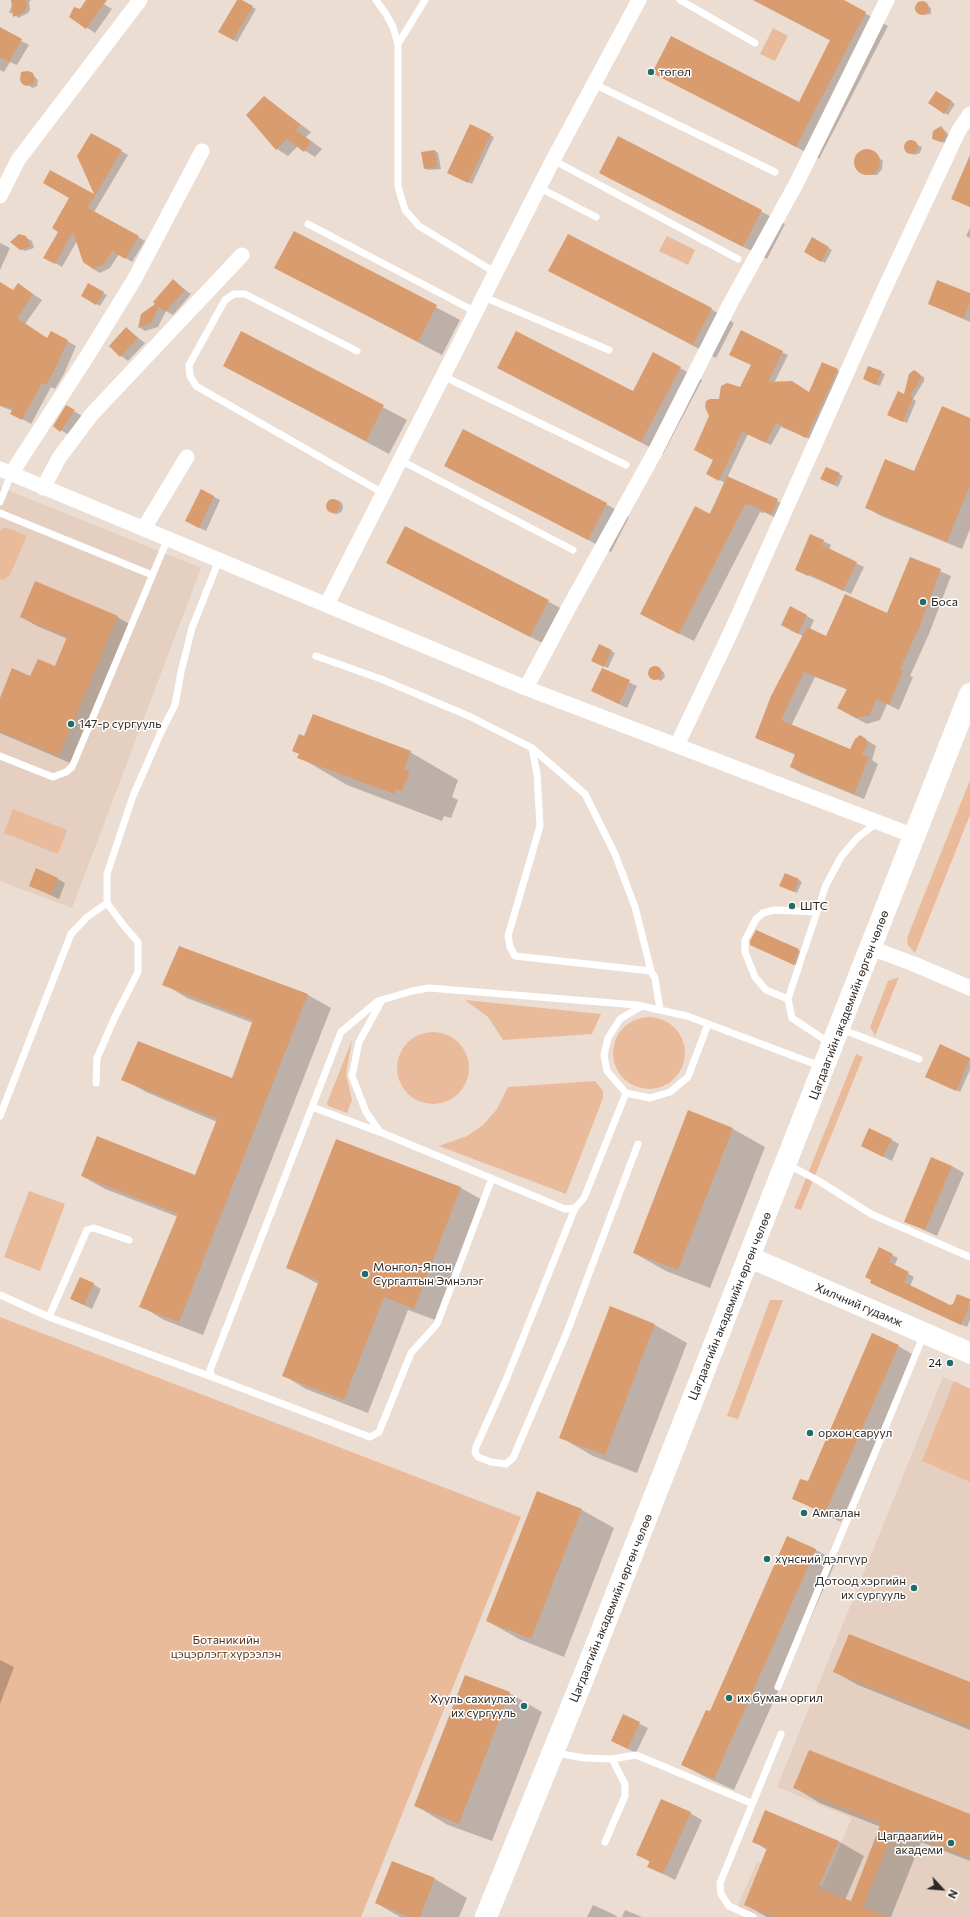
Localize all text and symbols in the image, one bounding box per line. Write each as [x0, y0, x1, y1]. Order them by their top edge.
place label: төгөл [659, 65, 691, 79]
marker: төгөл [646, 67, 656, 77]
place label: Боса [931, 595, 958, 609]
marker: Боса [918, 597, 928, 607]
place label: 147-р сургууль [79, 717, 161, 731]
marker: 147-р сургууль [66, 719, 76, 729]
place label: ШТС [800, 899, 828, 913]
marker: ШТС [787, 901, 797, 911]
street label: Цагдаагийн академийн өргөн чөлөө [806, 908, 892, 1102]
street label: Цагдаагийн академийн өргөн чөлөө [685, 1210, 775, 1402]
place label: Монгол-Япон Сургалтын Эмнэлэг [373, 1260, 484, 1288]
marker: Монгол-Япон Сургалтын Эмнэлэг [360, 1269, 370, 1279]
street label: Хилчний гудамж [813, 1280, 905, 1330]
place label: 24 [928, 1356, 942, 1370]
marker: 24 [945, 1358, 955, 1368]
place label: орхон саруул [818, 1426, 892, 1440]
marker: орхон саруул [805, 1428, 815, 1438]
place label: Амгалан [812, 1506, 860, 1520]
marker: Амгалан [799, 1508, 809, 1518]
street label: Цагдаагийн академийн өргөн чөлөө [566, 1512, 656, 1704]
place label: хүнсний дэлгүүр [775, 1552, 868, 1566]
marker: хүнсний дэлгүүр [762, 1554, 772, 1564]
place label: Дотоод хэргийн их сургууль [815, 1574, 906, 1602]
marker: Дотоод хэргийн их сургууль [909, 1583, 919, 1593]
park label: Ботаникийн цэцэрлэгт хүрээлэн [171, 1633, 281, 1661]
place label: их буман оргил [737, 1691, 823, 1705]
place label: Хууль сахиулах их сургууль [430, 1692, 516, 1720]
marker: их буман оргил [724, 1693, 734, 1703]
marker: Хууль сахиулах их сургууль [519, 1701, 529, 1711]
place label: Цагдаагийн академи [877, 1829, 943, 1857]
marker: Цагдаагийн академи [946, 1838, 956, 1848]
north arrow [922, 1869, 962, 1909]
text: N [946, 1888, 961, 1901]

